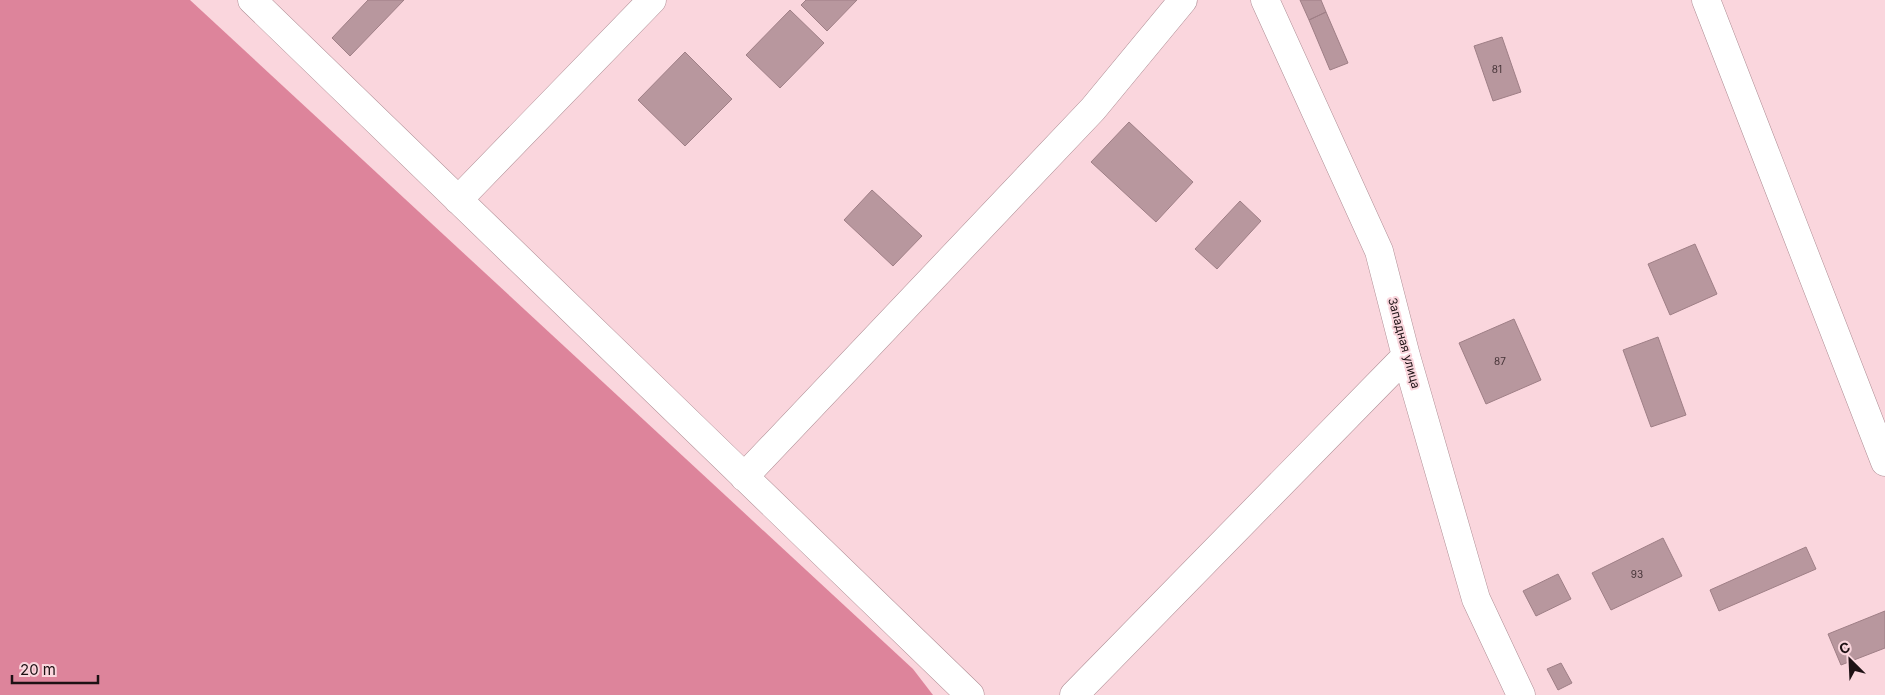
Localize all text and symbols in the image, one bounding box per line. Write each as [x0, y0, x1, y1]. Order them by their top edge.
house number: 81 [1492, 63, 1502, 75]
street label: Западная улица [1385, 296, 1424, 390]
house number: 87 [1494, 355, 1506, 367]
house number: 93 [1631, 568, 1643, 580]
north arrow [1825, 635, 1875, 685]
text: С [1836, 638, 1853, 658]
scale bar [12, 652, 99, 684]
text: 20 m [20, 660, 56, 679]

